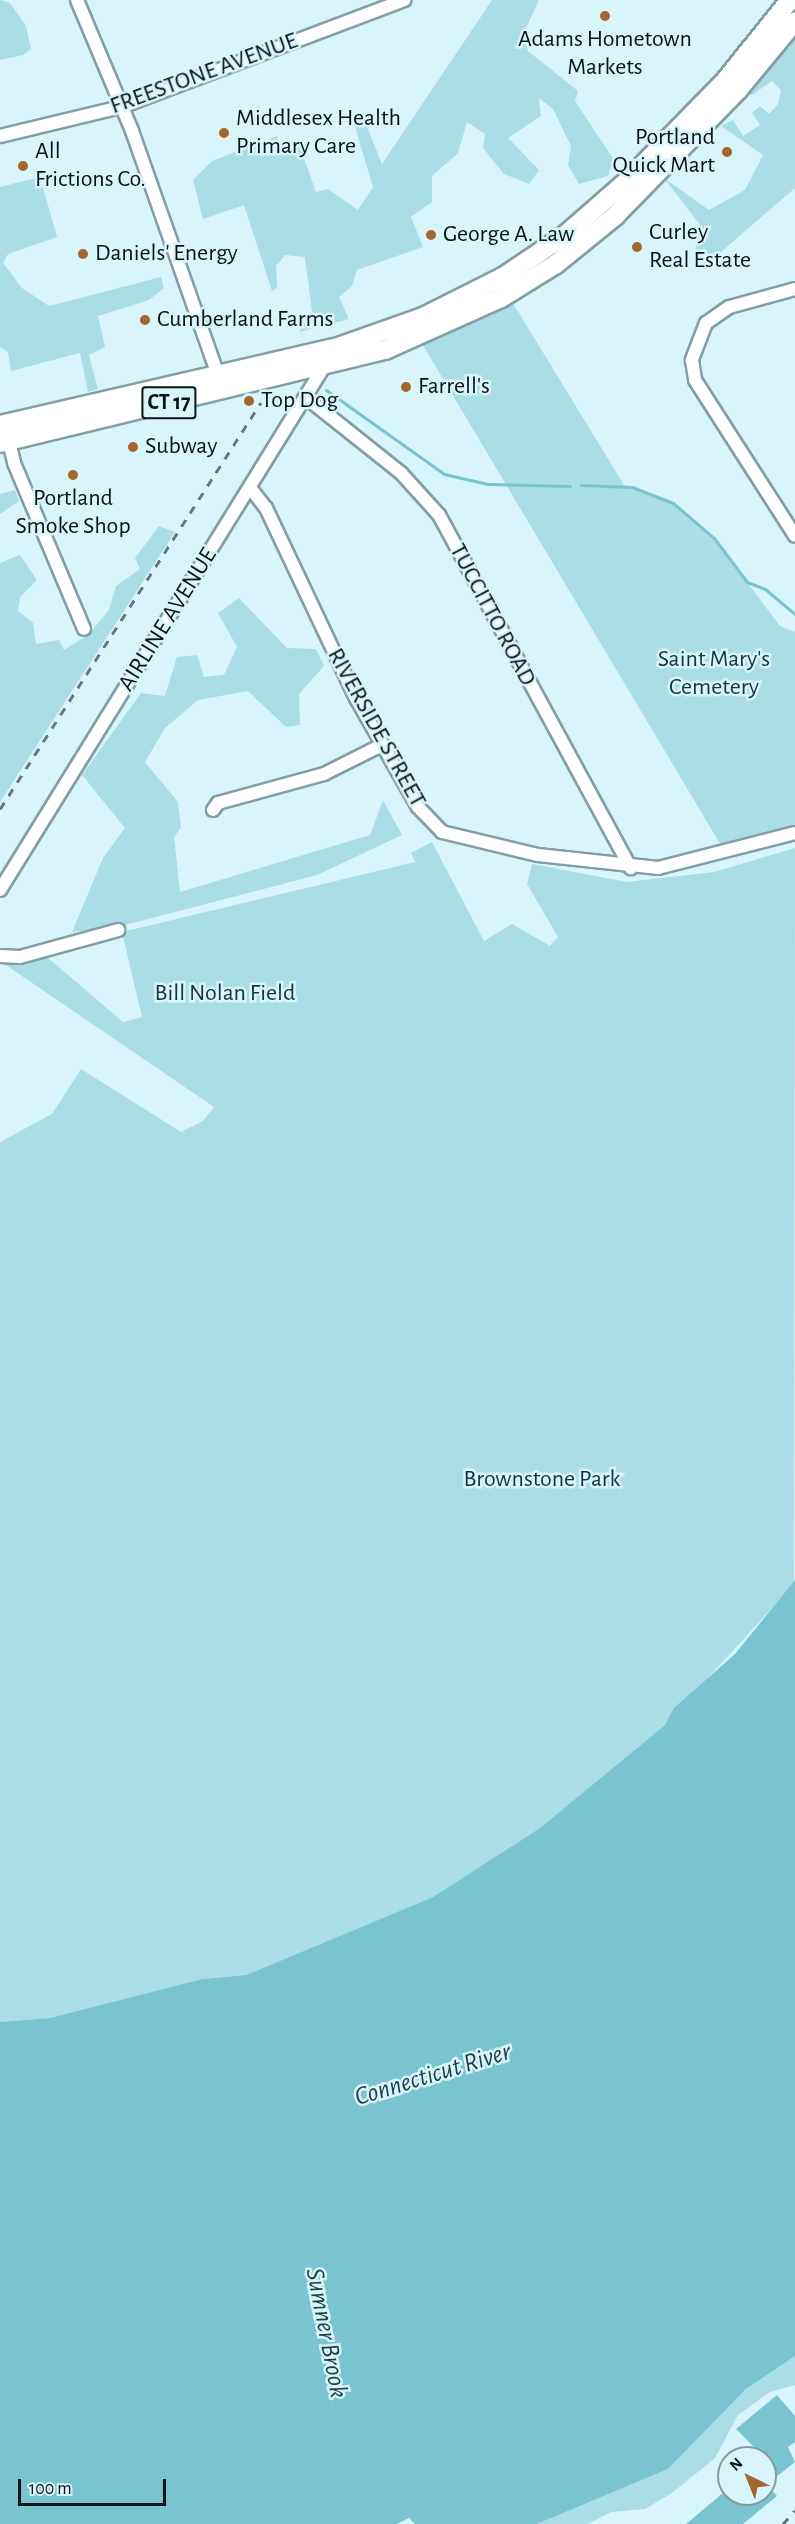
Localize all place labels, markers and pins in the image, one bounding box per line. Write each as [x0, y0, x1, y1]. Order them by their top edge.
marker: Adams Hometown Markets [598, 9, 612, 23]
place label: Adams Hometown Markets [518, 26, 692, 82]
place label: Middlesex Health Primary Care [236, 105, 401, 161]
place label: Portland Quick Mart [613, 124, 715, 180]
marker: Middlesex Health Primary Care [217, 126, 231, 140]
place label: All Frictions Co. [35, 138, 146, 194]
marker: Portland Quick Mart [720, 145, 734, 159]
marker: All Frictions Co. [16, 159, 30, 173]
place label: Curley Real Estate [649, 219, 751, 275]
place label: George A. Law [443, 221, 574, 249]
marker: George A. Law [424, 228, 438, 242]
place label: Daniels' Energy [95, 240, 238, 268]
marker: Curley Real Estate [630, 240, 644, 254]
marker: Daniels' Energy [76, 247, 90, 261]
place label: Cumberland Farms [157, 306, 333, 334]
marker: Cumberland Farms [138, 313, 152, 327]
place label: Farrell's [418, 373, 490, 401]
marker: Farrell's [399, 380, 413, 394]
place label: Top Dog [261, 387, 338, 415]
marker: Top Dog [242, 394, 256, 408]
place label: Subway [145, 433, 217, 461]
marker: Subway [126, 440, 140, 454]
marker: Portland Smoke Shop [66, 468, 80, 482]
place label: Portland Smoke Shop [15, 485, 131, 541]

